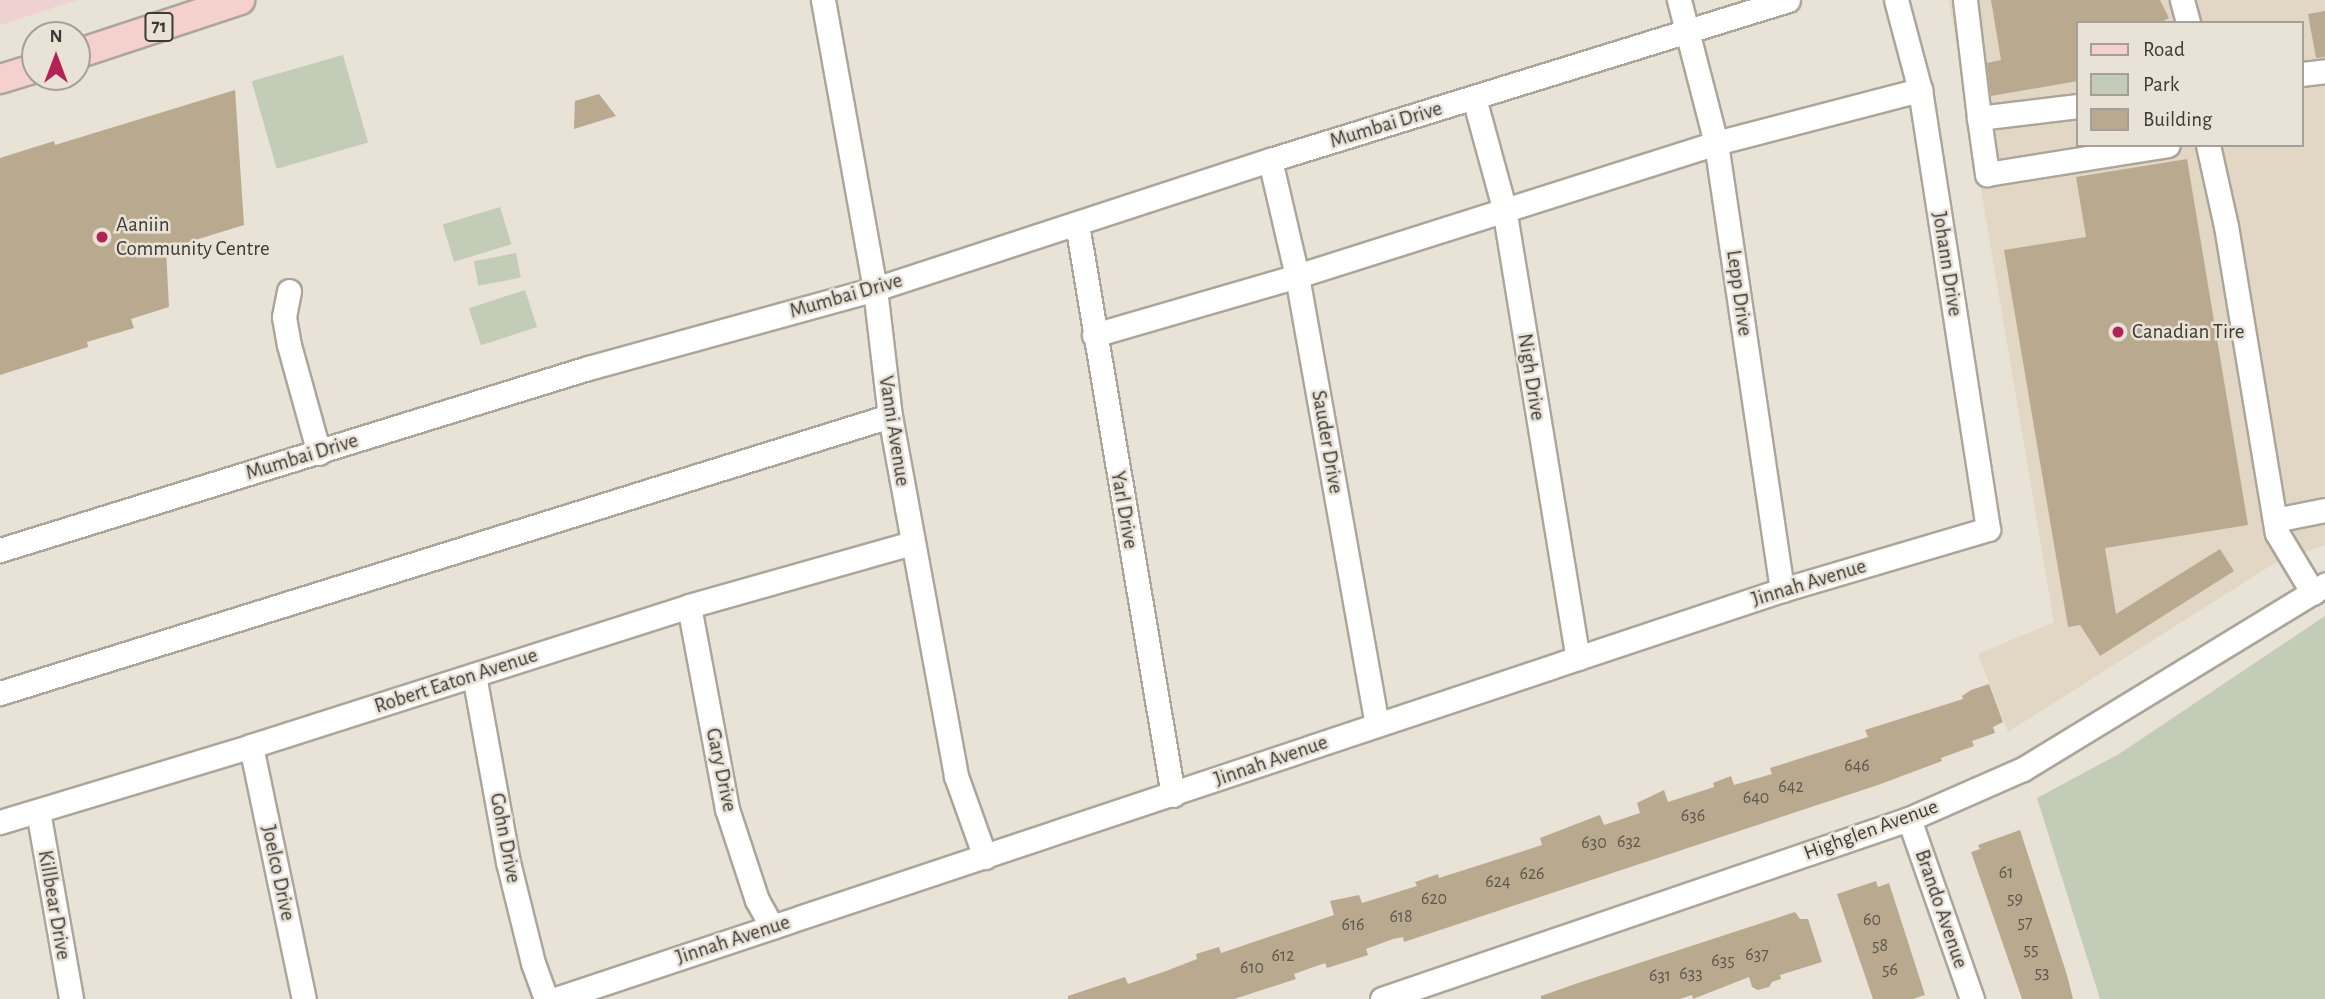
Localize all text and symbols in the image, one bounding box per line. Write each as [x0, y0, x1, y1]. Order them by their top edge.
road number: 71 [143, 12, 175, 42]
north arrow [21, 21, 91, 91]
legend [2076, 21, 2304, 147]
text: N [49, 27, 63, 46]
text: Road [2143, 39, 2185, 60]
text: Park [2143, 74, 2179, 95]
street label: Mumbai Drive [1327, 96, 1445, 154]
text: Building [2143, 109, 2212, 130]
street label: Johann Drive [1926, 210, 1968, 318]
place label: Aaniin Community Centre [116, 212, 270, 262]
marker: Aaniin Community Centre [94, 229, 110, 245]
street label: Lepp Drive [1720, 248, 1758, 338]
street label: Mumbai Drive [787, 268, 905, 324]
place label: Canadian Tire [2132, 319, 2244, 345]
marker: Canadian Tire [2110, 324, 2126, 340]
street label: Nigh Drive [1512, 332, 1550, 422]
street label: Vanni Avenue [873, 374, 915, 488]
street label: Sauder Drive [1306, 388, 1348, 496]
street label: Mumbai Drive [243, 428, 361, 486]
street label: Yarl Drive [1105, 469, 1143, 551]
street label: Jinnah Avenue [1749, 554, 1869, 612]
street label: Robert Eaton Avenue [371, 643, 541, 719]
street label: Gary Drive [700, 726, 742, 814]
street label: Jinnah Avenue [1211, 730, 1331, 792]
house number: 646 [1844, 755, 1870, 777]
house number: 642 [1778, 776, 1804, 798]
house number: 640 [1743, 787, 1769, 809]
street label: Gohn Drive [484, 791, 526, 885]
street label: Highglen Avenue [1800, 794, 1942, 866]
house number: 636 [1681, 805, 1705, 827]
street label: Joelco Drive [256, 823, 300, 923]
house number: 632 [1617, 831, 1641, 853]
house number: 630 [1581, 832, 1607, 854]
street label: Brando Avenue [1909, 846, 1973, 972]
street label: Killbear Drive [32, 848, 76, 962]
house number: 61 [1999, 862, 2013, 884]
house number: 626 [1519, 863, 1545, 885]
house number: 624 [1485, 871, 1511, 893]
house number: 620 [1421, 888, 1447, 910]
house number: 59 [2007, 888, 2023, 910]
house number: 618 [1389, 906, 1413, 928]
house number: 60 [1863, 909, 1881, 931]
street label: Jinnah Avenue [673, 910, 793, 970]
house number: 57 [2017, 912, 2033, 934]
house number: 616 [1341, 914, 1365, 936]
house number: 58 [1872, 935, 1888, 957]
house number: 55 [2023, 939, 2039, 961]
house number: 637 [1745, 944, 1769, 966]
house number: 612 [1272, 945, 1294, 967]
house number: 635 [1711, 950, 1735, 972]
house number: 610 [1240, 957, 1264, 979]
house number: 56 [1882, 959, 1898, 981]
house number: 53 [2035, 962, 2049, 984]
house number: 633 [1679, 963, 1703, 985]
house number: 631 [1649, 965, 1671, 987]

